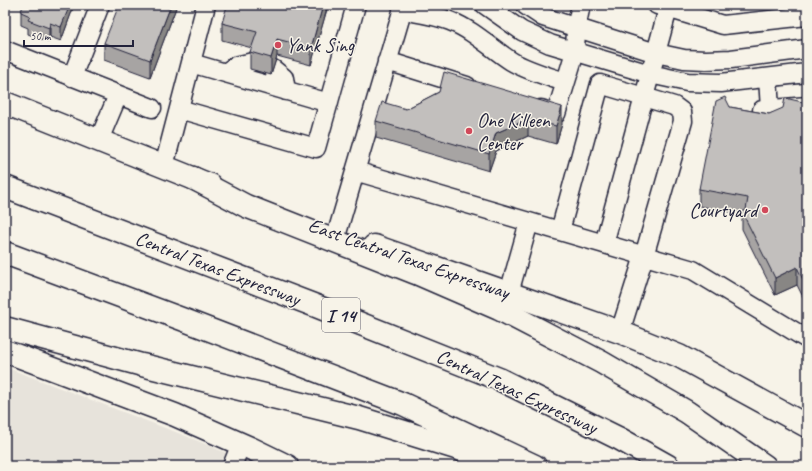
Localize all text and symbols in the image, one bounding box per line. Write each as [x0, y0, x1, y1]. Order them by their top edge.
scale bar [24, 22, 133, 48]
text: 50 m [30, 28, 52, 44]
place label: Yank Sing [286, 33, 355, 58]
marker: Yank Sing [273, 40, 283, 50]
place label: One Killeen Center [477, 108, 551, 156]
marker: One Killeen Center [464, 126, 474, 136]
place label: Courtyard [689, 198, 760, 223]
marker: Courtyard [760, 205, 770, 215]
street label: East Central Texas Expressway [305, 212, 515, 305]
street label: Central Texas Expressway [132, 226, 306, 312]
road number: I 14 [322, 298, 360, 332]
street label: Central Texas Expressway [432, 343, 603, 441]

